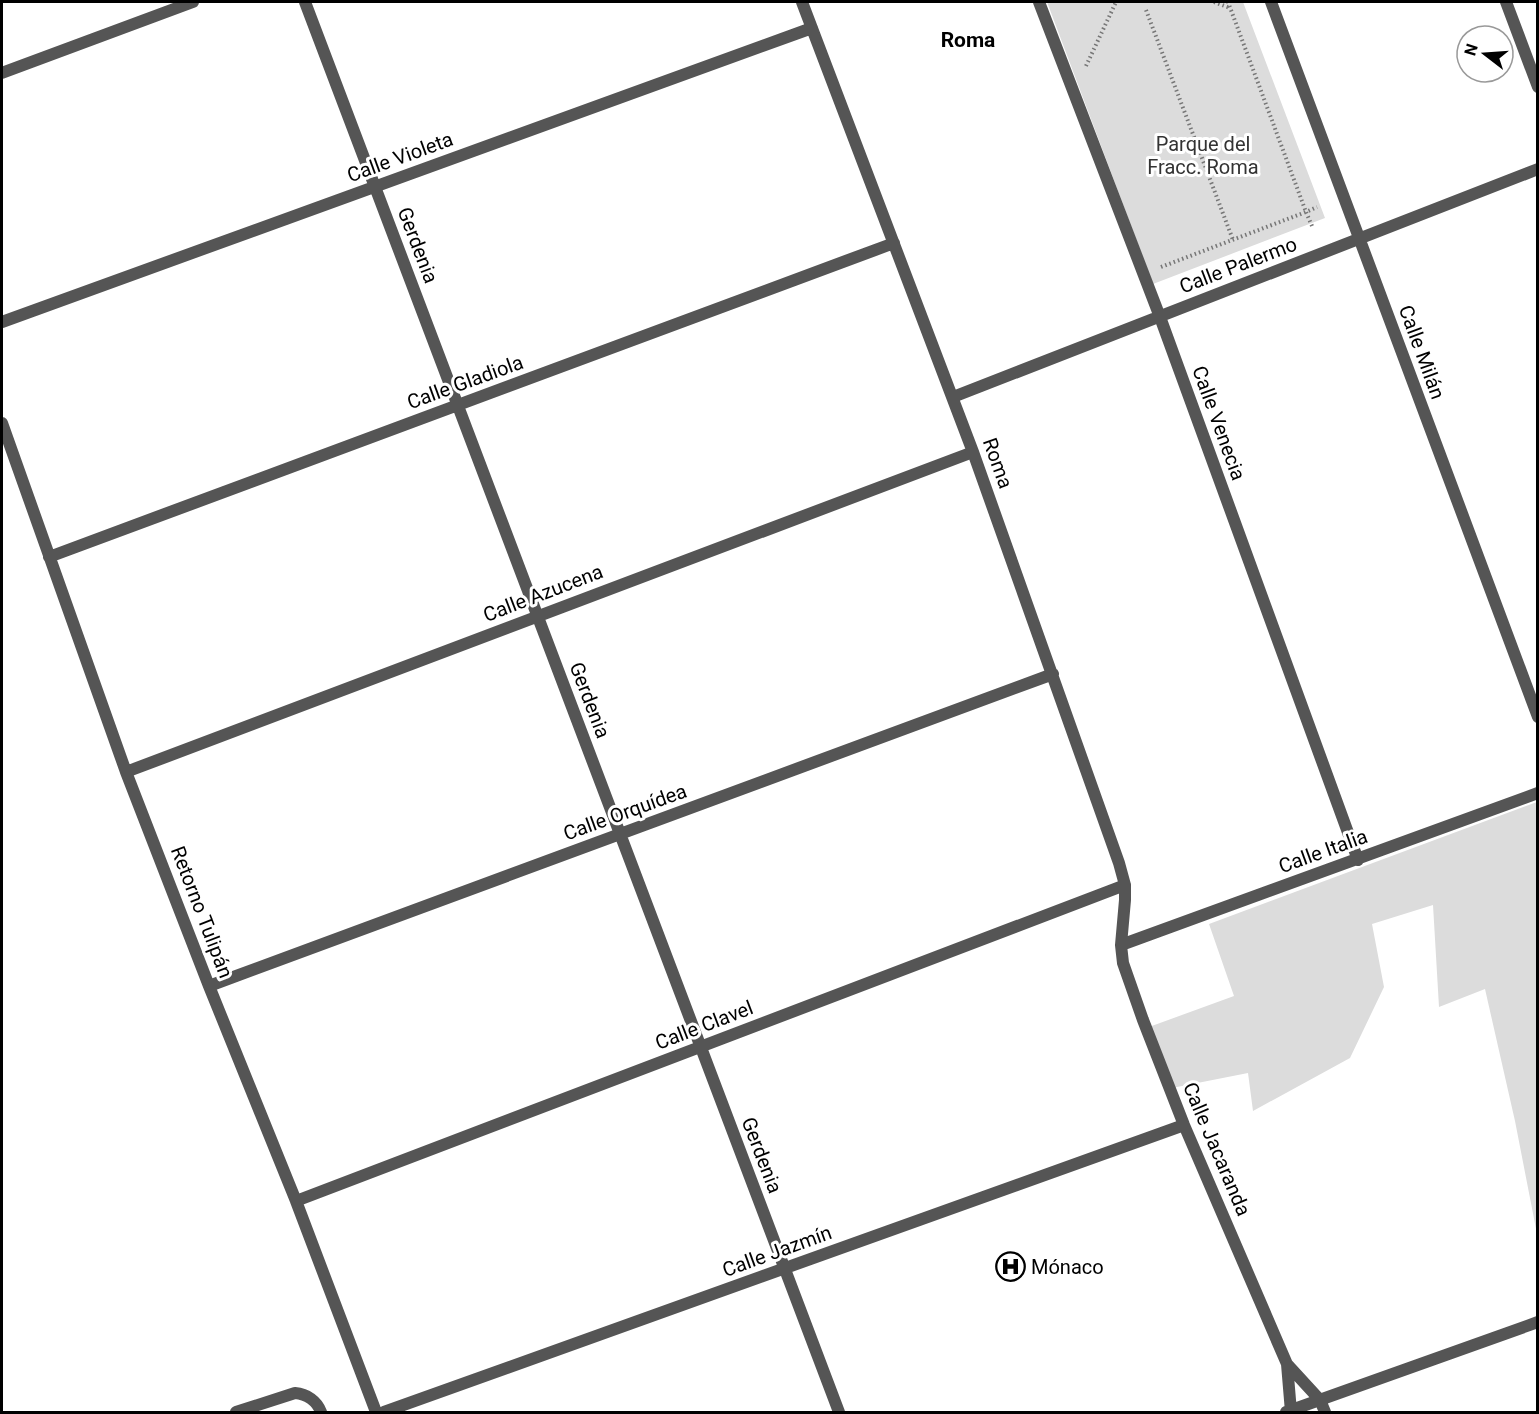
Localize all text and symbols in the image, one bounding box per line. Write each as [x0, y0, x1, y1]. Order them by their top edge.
north arrow [1455, 24, 1515, 84]
district label: Roma [941, 28, 995, 52]
text: N [1460, 42, 1482, 58]
street label: Calle Violeta [344, 127, 456, 187]
park label: Parque del Fracc. Roma [1147, 132, 1259, 179]
street label: Gerdenia [393, 204, 443, 286]
street label: Calle Palermo [1176, 232, 1300, 298]
street label: Calle Milán [1394, 302, 1450, 402]
street label: Calle Gladiola [404, 350, 526, 414]
street label: Calle Venecia [1187, 363, 1251, 483]
street label: Roma [978, 434, 1018, 492]
street label: Calle Azucena [480, 559, 606, 627]
street label: Gerdenia [565, 659, 615, 741]
street label: Calle Orquídea [560, 779, 690, 845]
street label: Calle Italia [1275, 824, 1371, 878]
street label: Retorno Tulipán [166, 843, 238, 981]
street label: Calle Clavel [652, 995, 756, 1055]
street label: Calle Jacaranda [1178, 1079, 1256, 1219]
street label: Gerdenia [737, 1114, 787, 1196]
street label: Calle Jazmín [719, 1220, 835, 1282]
hospital icon: Mónaco [994, 1251, 1026, 1283]
place label: Mónaco [1031, 1255, 1104, 1279]

